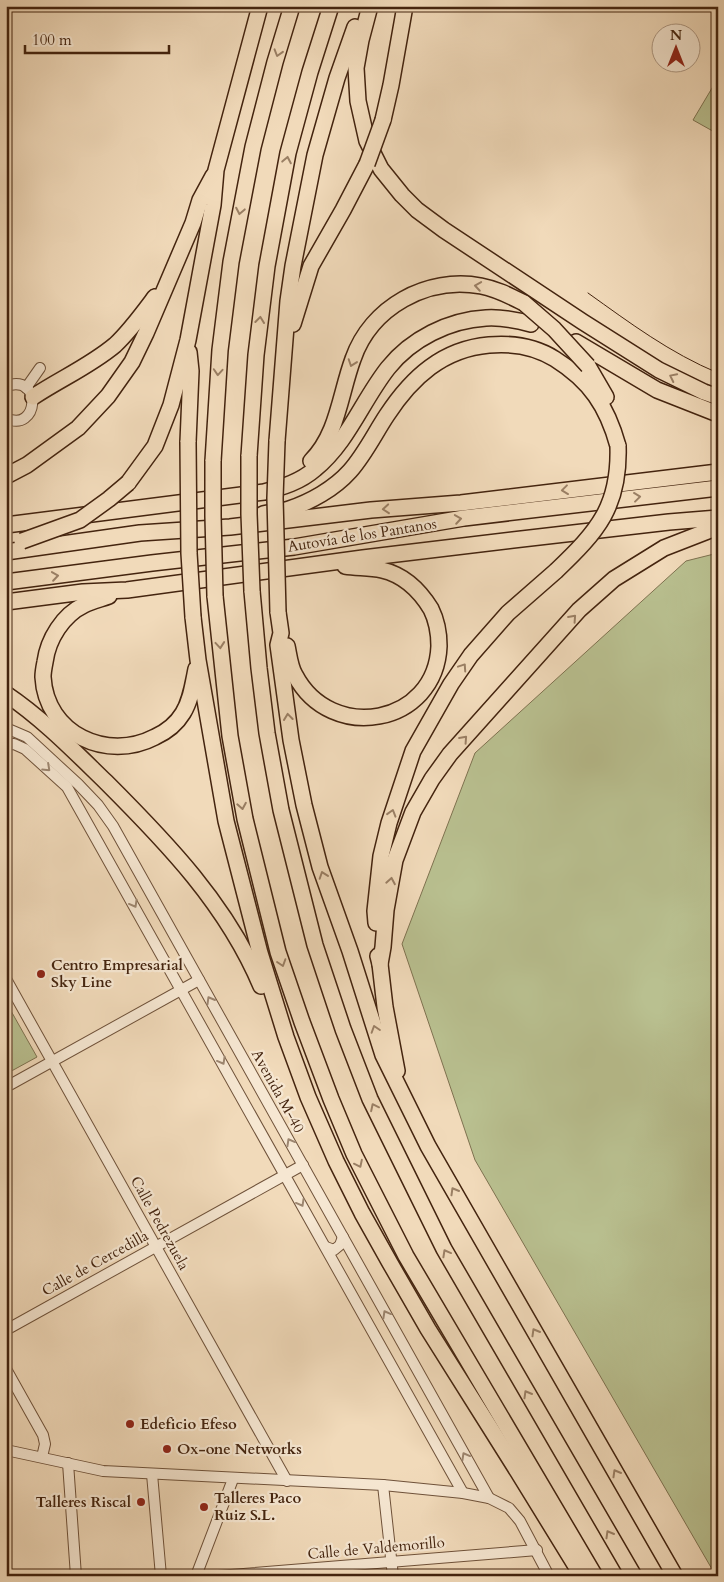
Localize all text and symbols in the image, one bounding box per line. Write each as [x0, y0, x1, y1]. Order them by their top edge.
scale bar [25, 22, 169, 54]
north arrow [652, 22, 702, 72]
text: N [670, 26, 682, 45]
text: 100 m [32, 30, 72, 50]
one-way arrow [274, 48, 284, 57]
one-way arrow [281, 156, 292, 164]
one-way arrow [236, 206, 246, 215]
one-way arrow [474, 282, 483, 292]
one-way arrow [255, 316, 265, 325]
one-way arrow [348, 359, 358, 367]
one-way arrow [213, 368, 224, 376]
one-way arrow [670, 373, 679, 383]
one-way arrow [561, 484, 569, 495]
one-way arrow [633, 492, 641, 503]
one-way arrow [382, 503, 390, 514]
street label: Autovía de los Pantanos [286, 513, 438, 557]
one-way arrow [454, 514, 462, 525]
one-way arrow [51, 571, 59, 582]
one-way arrow [567, 614, 576, 623]
one-way arrow [214, 641, 225, 649]
one-way arrow [456, 664, 466, 673]
one-way arrow [283, 713, 294, 721]
one-way arrow [458, 735, 467, 744]
one-way arrow [41, 762, 50, 771]
one-way arrow [237, 801, 247, 810]
one-way arrow [386, 809, 396, 817]
one-way arrow [319, 872, 329, 880]
one-way arrow [385, 877, 395, 886]
one-way arrow [127, 899, 137, 908]
place label: Centro Empresarial Sky Line [51, 955, 184, 992]
one-way arrow [276, 959, 286, 967]
marker: Centro Empresarial Sky Line [35, 968, 47, 980]
one-way arrow [206, 996, 216, 1005]
one-way arrow [371, 1026, 381, 1034]
street label: Avenida M-40 [247, 1046, 309, 1137]
one-way arrow [215, 1056, 225, 1065]
one-way arrow [370, 1103, 380, 1112]
one-way arrow [286, 1138, 296, 1147]
one-way arrow [353, 1159, 363, 1168]
street label: Calle Pedrezuela [126, 1172, 194, 1274]
one-way arrow [450, 1187, 460, 1196]
one-way arrow [295, 1198, 305, 1207]
street label: Calle de Cercedilla [38, 1225, 152, 1301]
one-way arrow [442, 1249, 452, 1258]
one-way arrow [382, 1310, 392, 1319]
one-way arrow [531, 1328, 541, 1337]
one-way arrow [524, 1390, 534, 1399]
place label: Edeficio Efeso [140, 1414, 237, 1434]
marker: Edeficio Efeso [124, 1418, 136, 1430]
place label: Ox-one Networks [177, 1439, 302, 1459]
marker: Ox-one Networks [161, 1443, 173, 1455]
one-way arrow [462, 1452, 472, 1461]
one-way arrow [612, 1469, 622, 1478]
place label: Talleres Paco Ruiz S.L. [214, 1488, 301, 1525]
place label: Talleres Riscal [36, 1492, 132, 1512]
marker: Talleres Riscal [135, 1496, 147, 1508]
marker: Talleres Paco Ruiz S.L. [198, 1501, 210, 1513]
one-way arrow [606, 1530, 616, 1539]
street label: Calle de Valdemorillo [307, 1532, 445, 1564]

